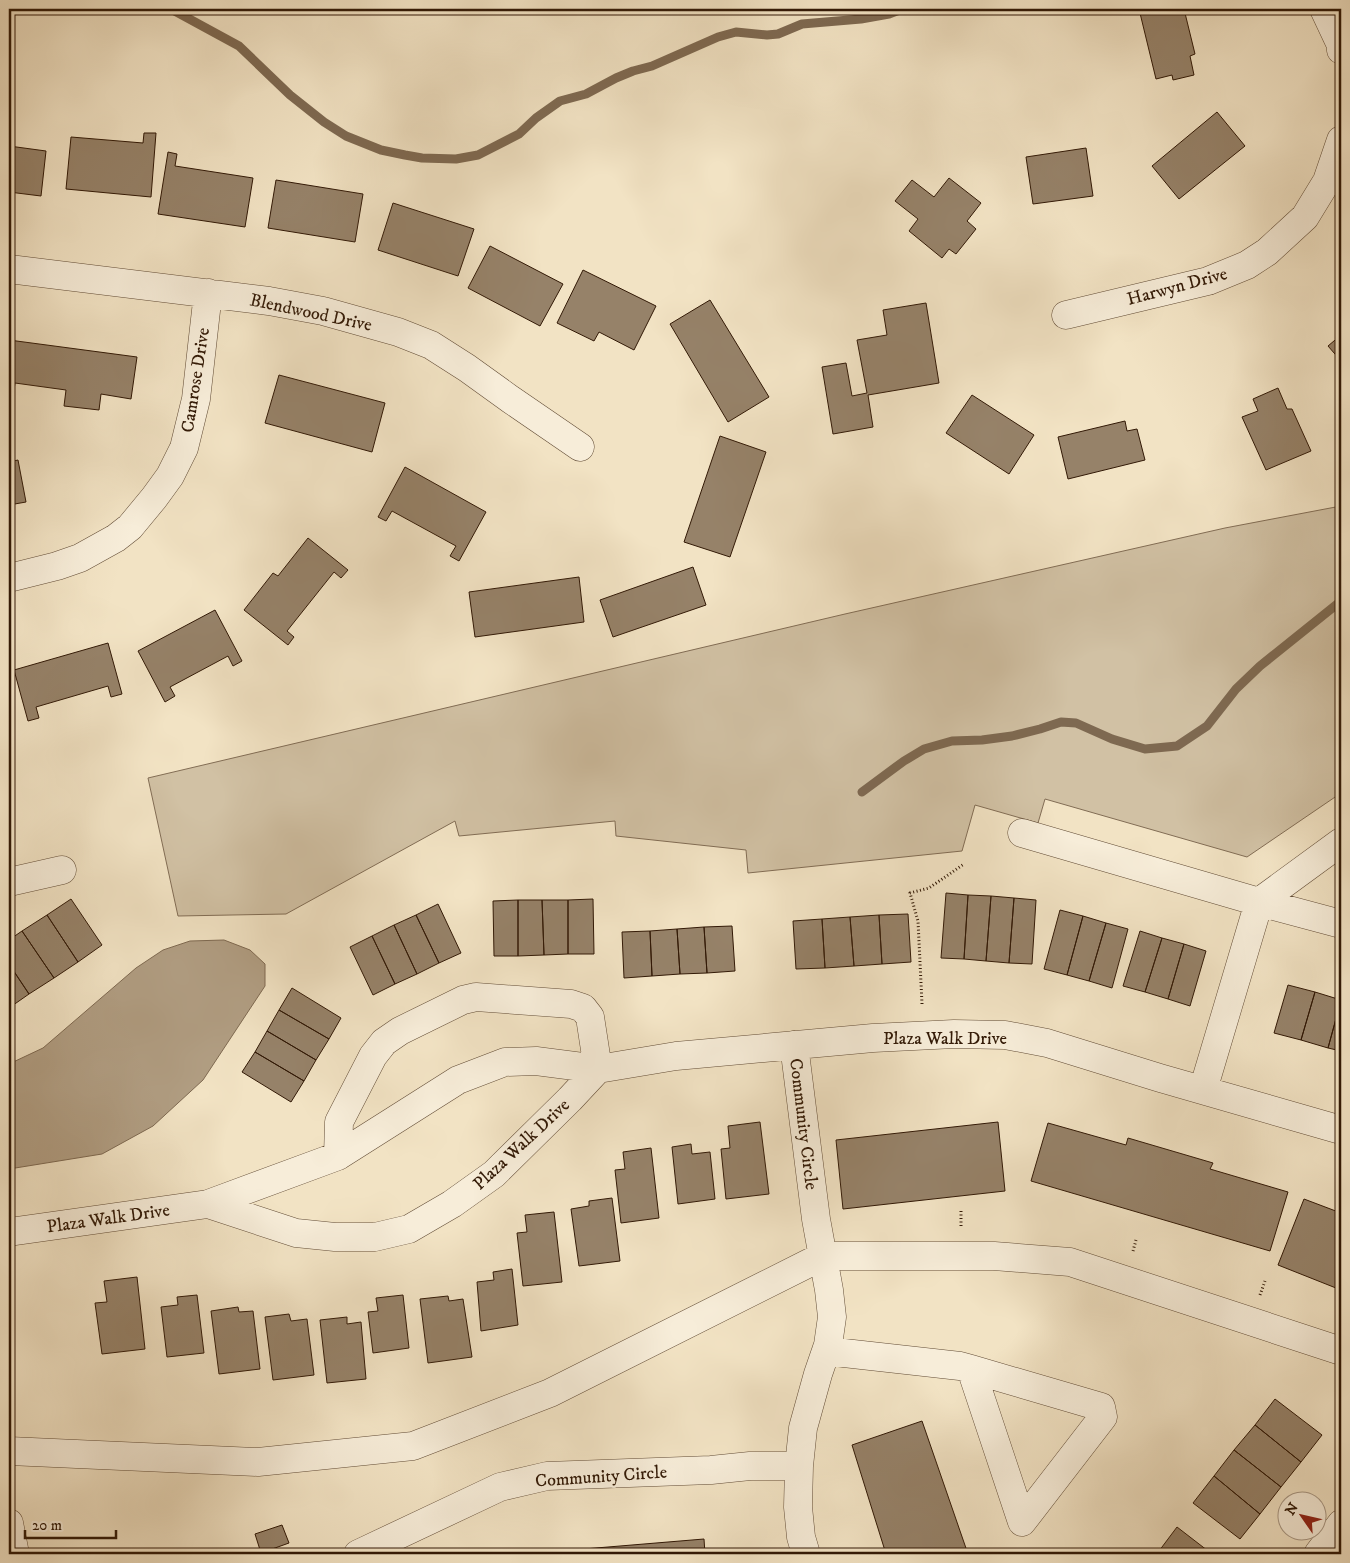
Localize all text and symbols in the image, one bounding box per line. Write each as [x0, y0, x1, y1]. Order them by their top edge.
street label: Harwyn Drive [1125, 263, 1230, 311]
street label: Blendwood Drive [248, 289, 374, 337]
street label: Camrose Drive [177, 326, 215, 434]
street label: Plaza Walk Drive [883, 1028, 1007, 1050]
street label: Community Circle [784, 1057, 822, 1191]
street label: Plaza Walk Drive [469, 1094, 575, 1195]
street label: Plaza Walk Drive [45, 1199, 171, 1239]
street label: Community Circle [534, 1461, 668, 1493]
north arrow [1278, 1490, 1328, 1540]
text: N [1281, 1499, 1303, 1519]
scale bar [25, 1508, 116, 1540]
text: 20 m [32, 1516, 62, 1535]

